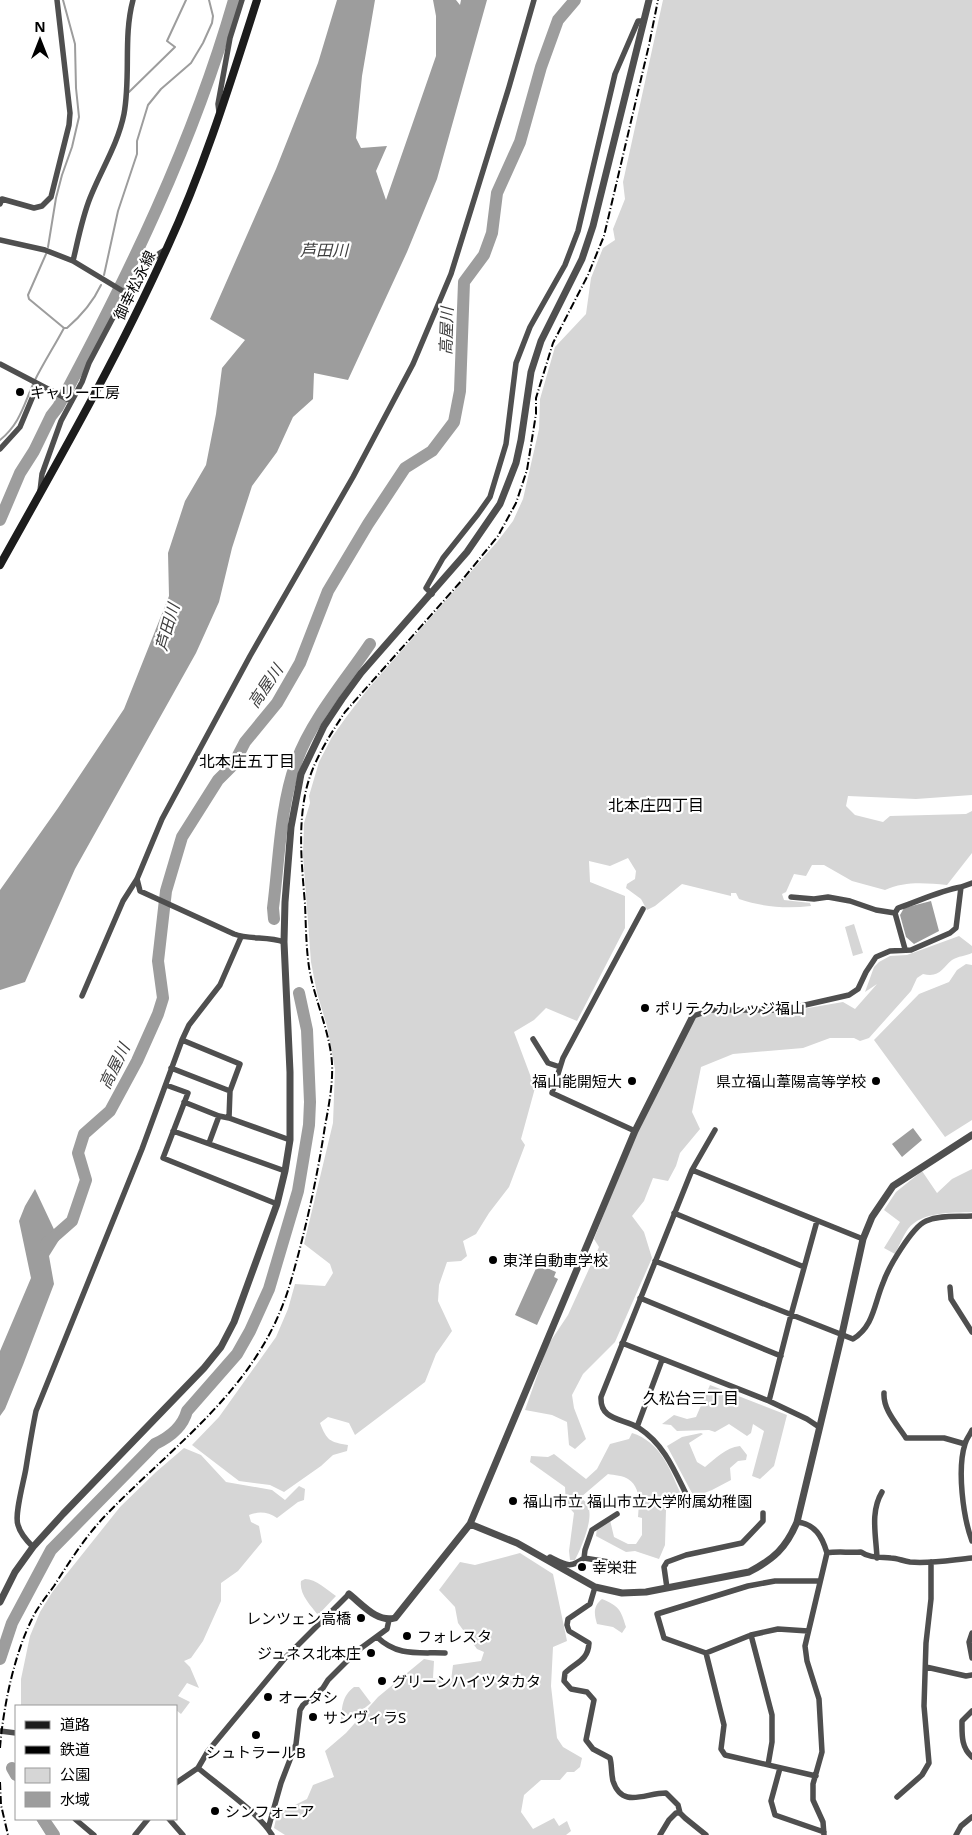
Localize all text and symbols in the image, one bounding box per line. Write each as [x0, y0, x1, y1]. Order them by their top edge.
north arrow [15, 15, 65, 65]
text: N [34, 17, 46, 36]
water label: 芦田川 [300, 239, 350, 261]
street label: 御幸松永線 [109, 247, 159, 323]
water label: 高屋川 [434, 305, 458, 355]
place label: キャリー工房 [30, 382, 120, 402]
marker: キャリー工房 [14, 386, 26, 398]
water label: 芦田川 [150, 599, 185, 653]
water label: 高屋川 [242, 658, 289, 712]
district label: 北本庄五丁目 [199, 750, 295, 772]
district label: 北本庄四丁目 [608, 794, 704, 816]
place label: ポリテクカレッジ福山 [655, 998, 805, 1018]
marker: ポリテクカレッジ福山 [639, 1002, 651, 1014]
water label: 高屋川 [94, 1038, 135, 1092]
place label: 福山能開短大 [532, 1071, 622, 1091]
place label: 県立福山葦陽高等学校 [716, 1071, 866, 1091]
marker: 福山能開短大 [626, 1075, 638, 1087]
marker: 県立福山葦陽高等学校 [870, 1075, 882, 1087]
place label: 東洋自動車学校 [503, 1250, 608, 1270]
marker: 東洋自動車学校 [487, 1254, 499, 1266]
district label: 久松台三丁目 [643, 1387, 739, 1409]
place label: 福山市立 福山市立大学附属幼稚園 [523, 1491, 752, 1511]
marker: 福山市立 福山市立大学附属幼稚園 [507, 1495, 519, 1507]
place label: 幸栄荘 [592, 1557, 637, 1577]
marker: 幸栄荘 [576, 1561, 588, 1573]
place label: レンツェン高橋 [246, 1608, 351, 1628]
marker: レンツェン高橋 [355, 1612, 367, 1624]
place label: フォレスタ [417, 1626, 492, 1646]
marker: フォレスタ [401, 1630, 413, 1642]
place label: ジュネス北本庄 [257, 1643, 361, 1663]
marker: ジュネス北本庄 [365, 1647, 377, 1659]
place label: グリーンハイツタカタ [392, 1671, 541, 1691]
marker: グリーンハイツタカタ [376, 1675, 388, 1687]
place label: オータシ [278, 1687, 338, 1707]
marker: オータシ [262, 1691, 274, 1703]
legend [15, 1705, 178, 1820]
place label: サンヴィラS [323, 1707, 406, 1727]
marker: サンヴィラS [307, 1711, 319, 1723]
text: 道路 [60, 1714, 90, 1734]
marker: シュトラールB [250, 1729, 262, 1741]
text: 鉄道 [60, 1739, 90, 1759]
place label: シュトラールB [206, 1742, 306, 1762]
text: 公園 [60, 1764, 90, 1784]
text: 水域 [60, 1789, 90, 1809]
place label: シンフォニア [225, 1801, 315, 1821]
marker: シンフォニア [209, 1805, 221, 1817]

